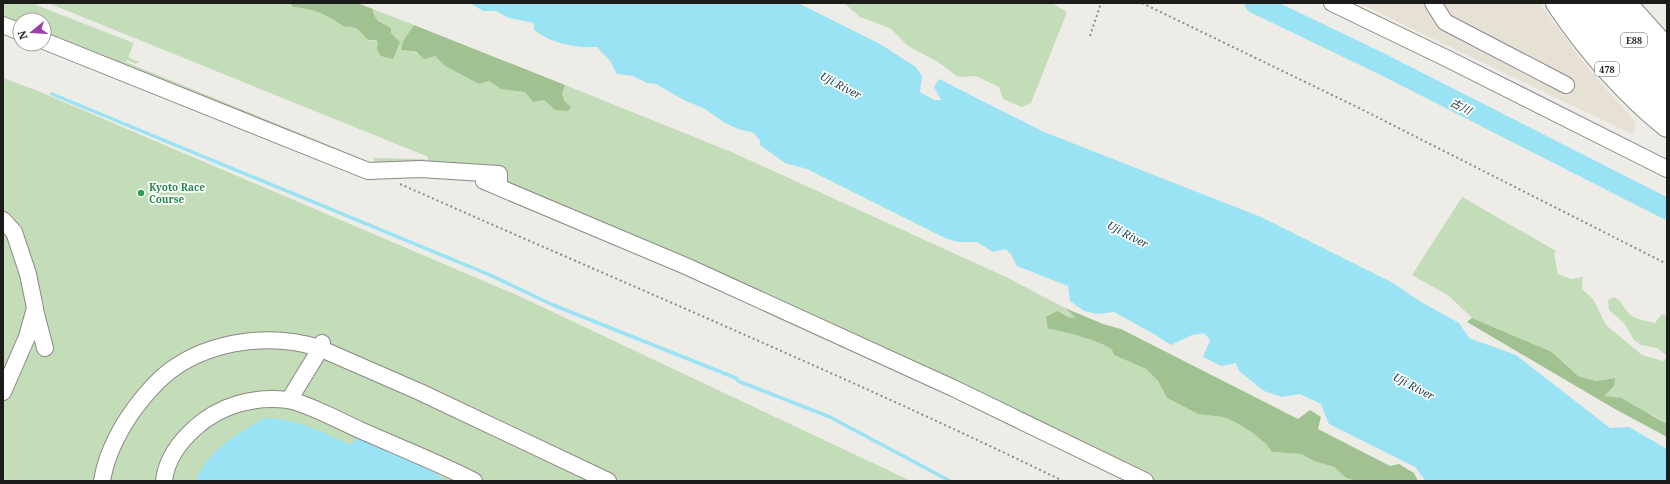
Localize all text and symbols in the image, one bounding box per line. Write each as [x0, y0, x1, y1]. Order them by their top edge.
north arrow [12, 12, 52, 52]
text: N [13, 28, 30, 42]
road number: E88 [1621, 33, 1647, 47]
road number: 478 [1595, 62, 1619, 76]
water label: Uji River [818, 68, 865, 102]
water label: 古川 [1448, 94, 1475, 118]
place label: Kyoto Race Course [149, 180, 205, 206]
marker: Kyoto Race Course [136, 188, 146, 198]
water label: Uji River [1105, 217, 1152, 251]
water label: Uji River [1391, 369, 1438, 403]

